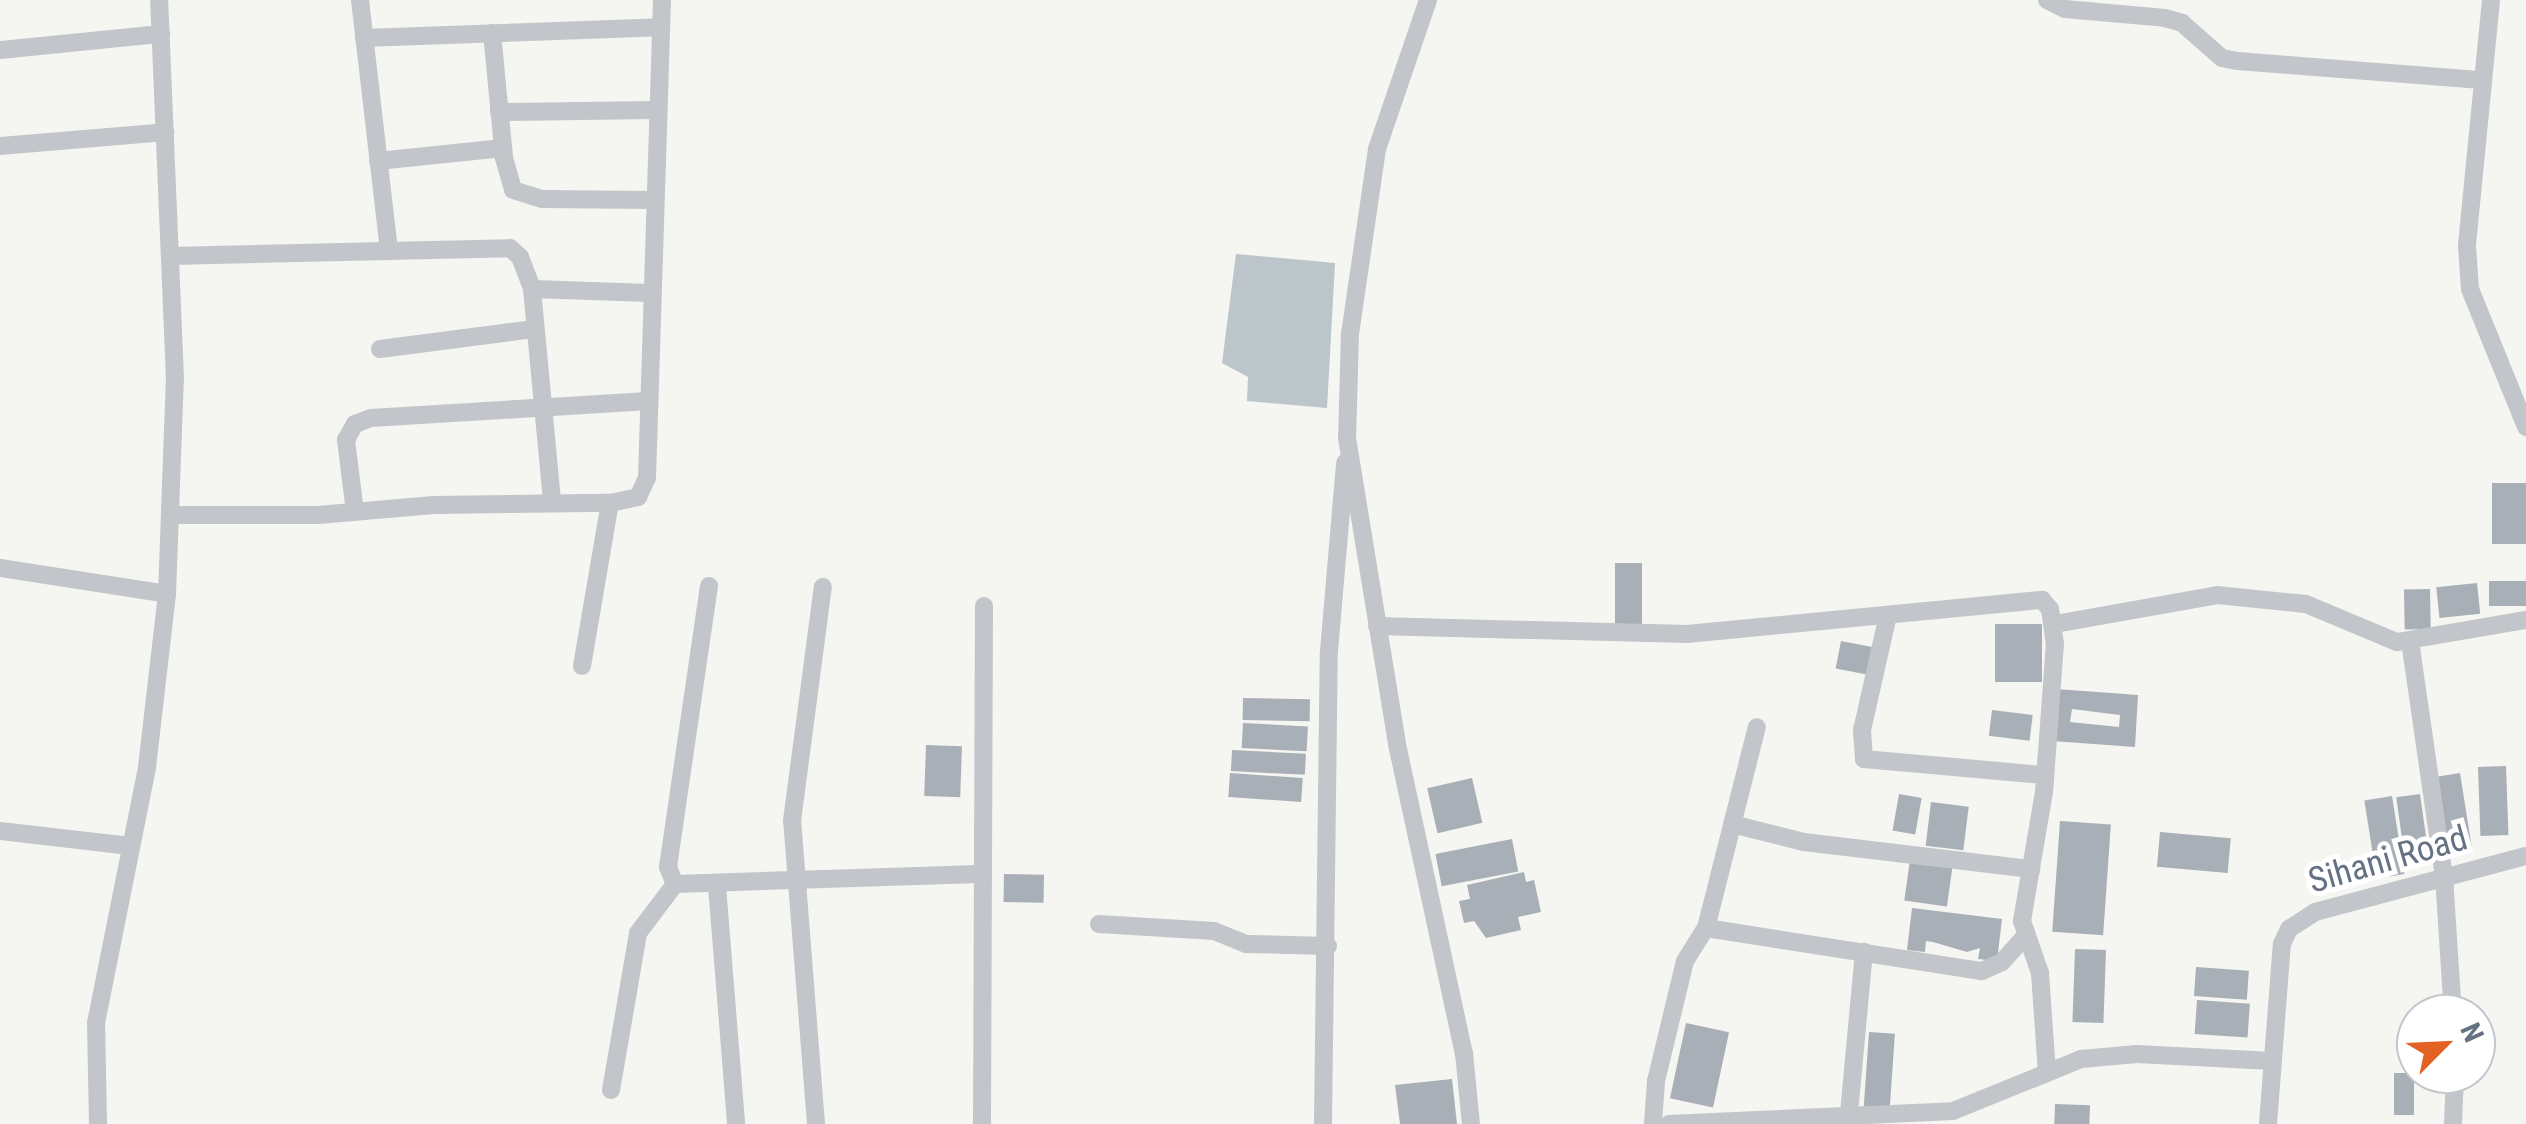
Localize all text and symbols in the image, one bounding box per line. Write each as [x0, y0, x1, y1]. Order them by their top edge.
street label: Sihani Road [2304, 817, 2472, 903]
north arrow [2396, 994, 2496, 1094]
text: N [2453, 1018, 2491, 1047]

